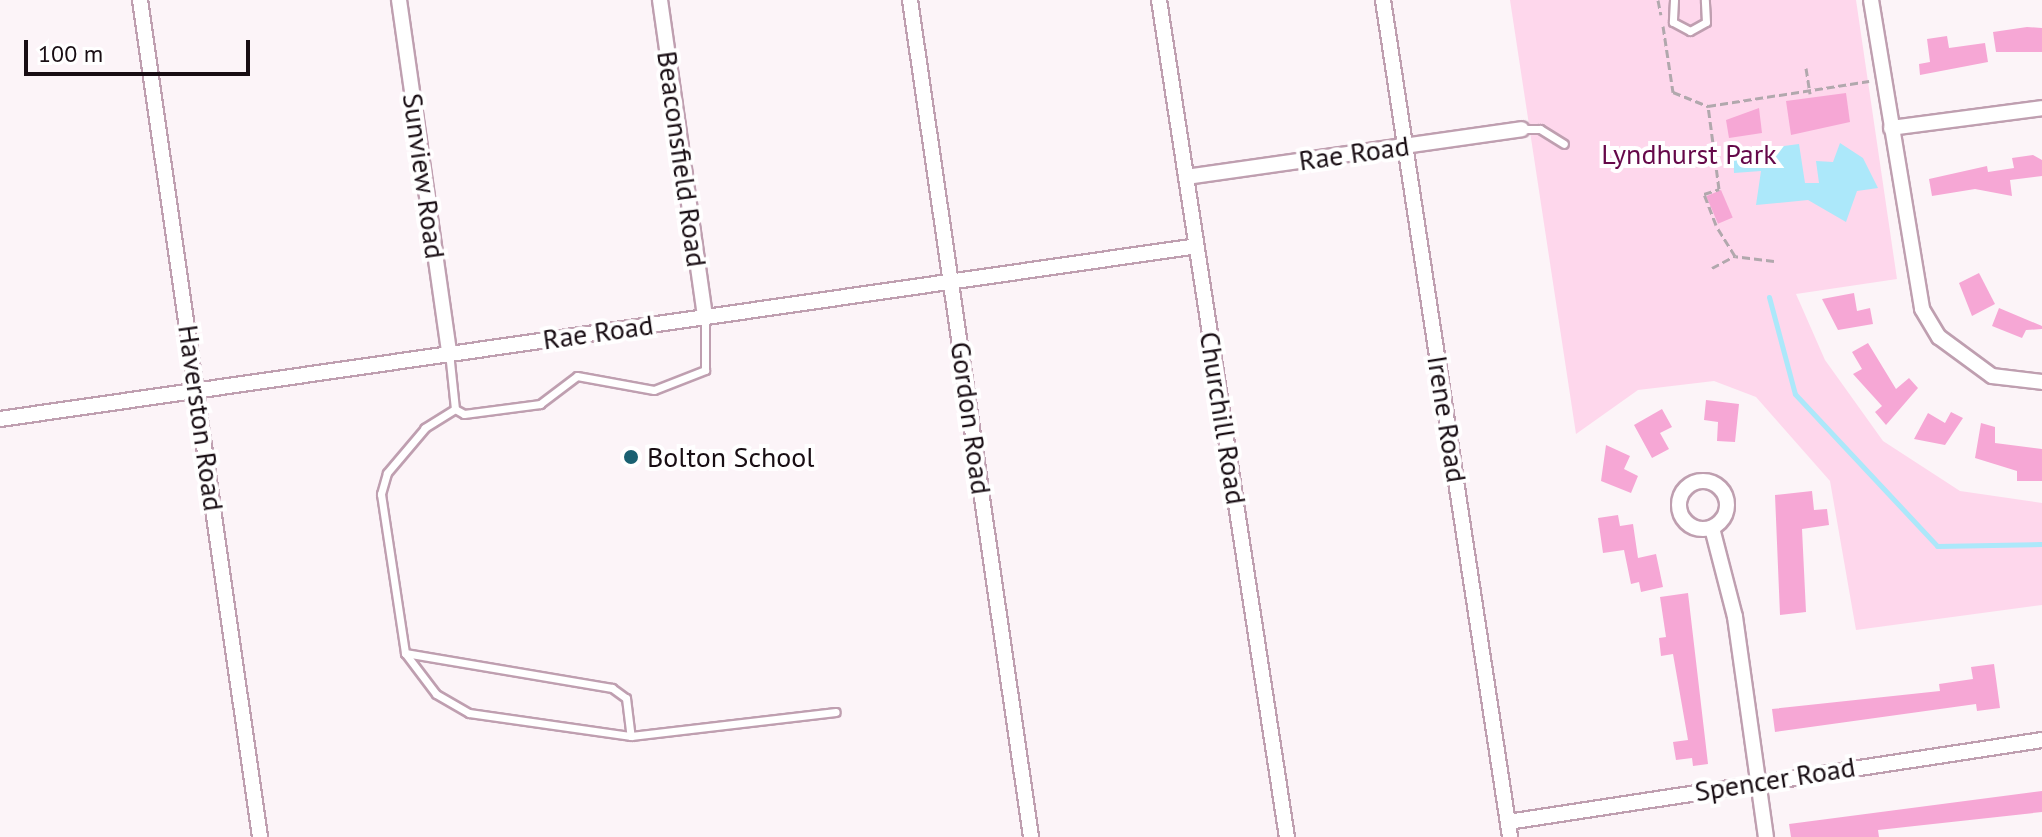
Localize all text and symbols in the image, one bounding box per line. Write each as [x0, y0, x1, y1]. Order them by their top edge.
scale bar [28, 24, 254, 74]
text: 100 m [38, 38, 103, 69]
street label: Beaconsfield Road [650, 49, 714, 269]
street label: Sunview Road [396, 91, 452, 261]
street label: Rae Road [1297, 129, 1411, 177]
park label: Lyndhurst Park [1601, 137, 1777, 171]
street label: Rae Road [541, 308, 655, 356]
street label: Haverston Road [171, 323, 231, 513]
street label: Churchill Road [1193, 329, 1253, 507]
street label: Gordon Road [944, 340, 998, 496]
street label: Irene Road [1420, 353, 1474, 485]
place label: Bolton School [647, 440, 815, 474]
marker: Bolton School [622, 448, 640, 466]
street label: Spencer Road [1692, 750, 1858, 808]

